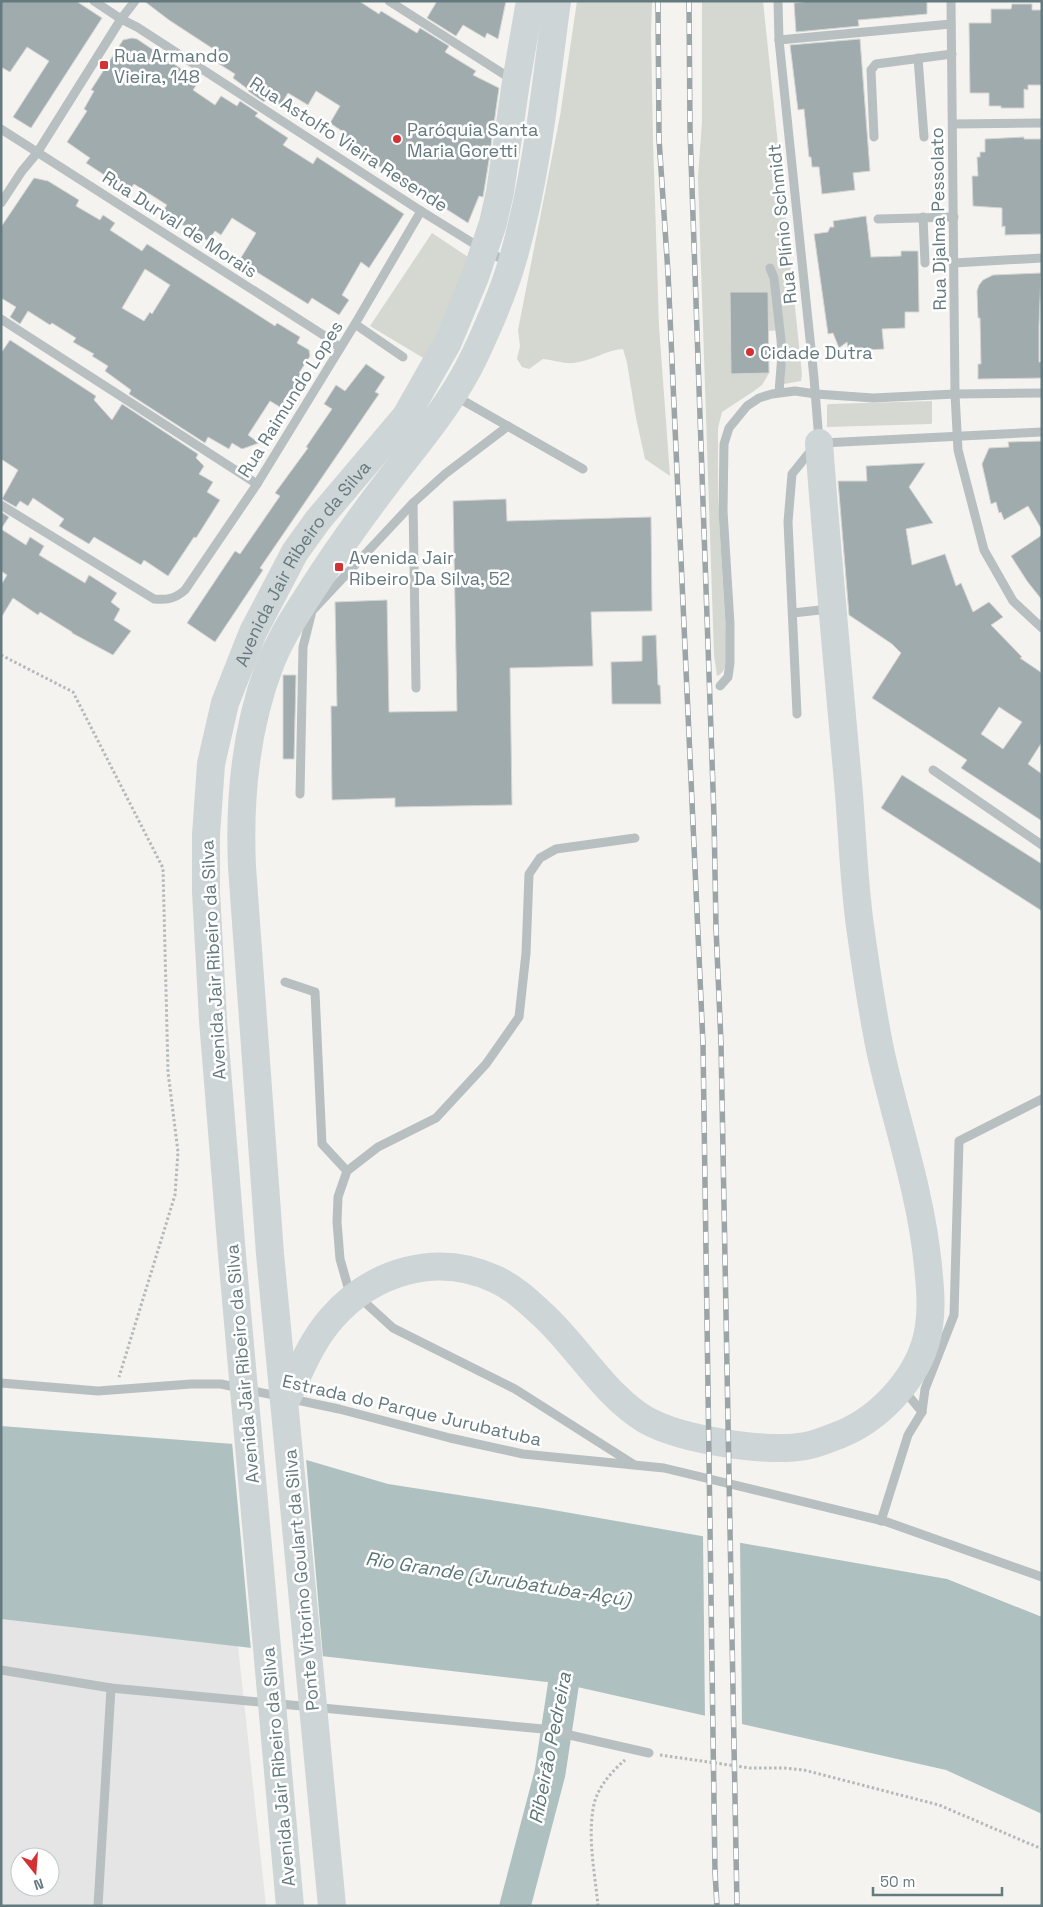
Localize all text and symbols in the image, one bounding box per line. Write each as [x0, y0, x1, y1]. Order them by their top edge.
place label: Rua Armando Vieira, 148 [114, 44, 229, 88]
marker: Rua Armando Vieira, 148 [98, 59, 110, 71]
street label: Rua Astolfo Vieira Resende [246, 71, 452, 217]
place label: Paróquia Santa Maria Goretti [407, 118, 538, 162]
street label: Rua Djalma Pessolato [925, 127, 951, 311]
marker: Paróquia Santa Maria Goretti [391, 133, 403, 145]
street label: Rua Plínio Schmidt [762, 143, 802, 305]
street label: Rua Durval de Morais [98, 165, 262, 283]
street label: Rua Raimundo Lopes [232, 316, 348, 482]
place label: Cidade Dutra [760, 341, 873, 364]
marker: Cidade Dutra [744, 346, 756, 358]
street label: Avenida Jair Ribeiro da Silva [229, 455, 375, 670]
place label: Avenida Jair Ribeiro Da Silva, 52 [349, 546, 510, 590]
marker: Avenida Jair Ribeiro Da Silva, 52 [333, 561, 345, 573]
street label: Avenida Jair Ribeiro da Silva [195, 839, 231, 1081]
street label: Avenida Jair Ribeiro da Silva [220, 1243, 264, 1485]
street label: Estrada do Parque Jurubatuba [280, 1369, 544, 1451]
street label: Ponte Vitorino Goulart da Silva [278, 1448, 324, 1712]
water label: Rio Grande (Jurubatuba-Açú) [364, 1546, 634, 1613]
street label: Avenida Jair Ribeiro da Silva [256, 1646, 300, 1888]
water label: Ribeirão Pedreira [523, 1670, 577, 1826]
north arrow [10, 1847, 60, 1897]
scale bar [873, 1864, 1002, 1896]
text: 50 m [880, 1872, 915, 1891]
text: N [32, 1874, 46, 1894]

